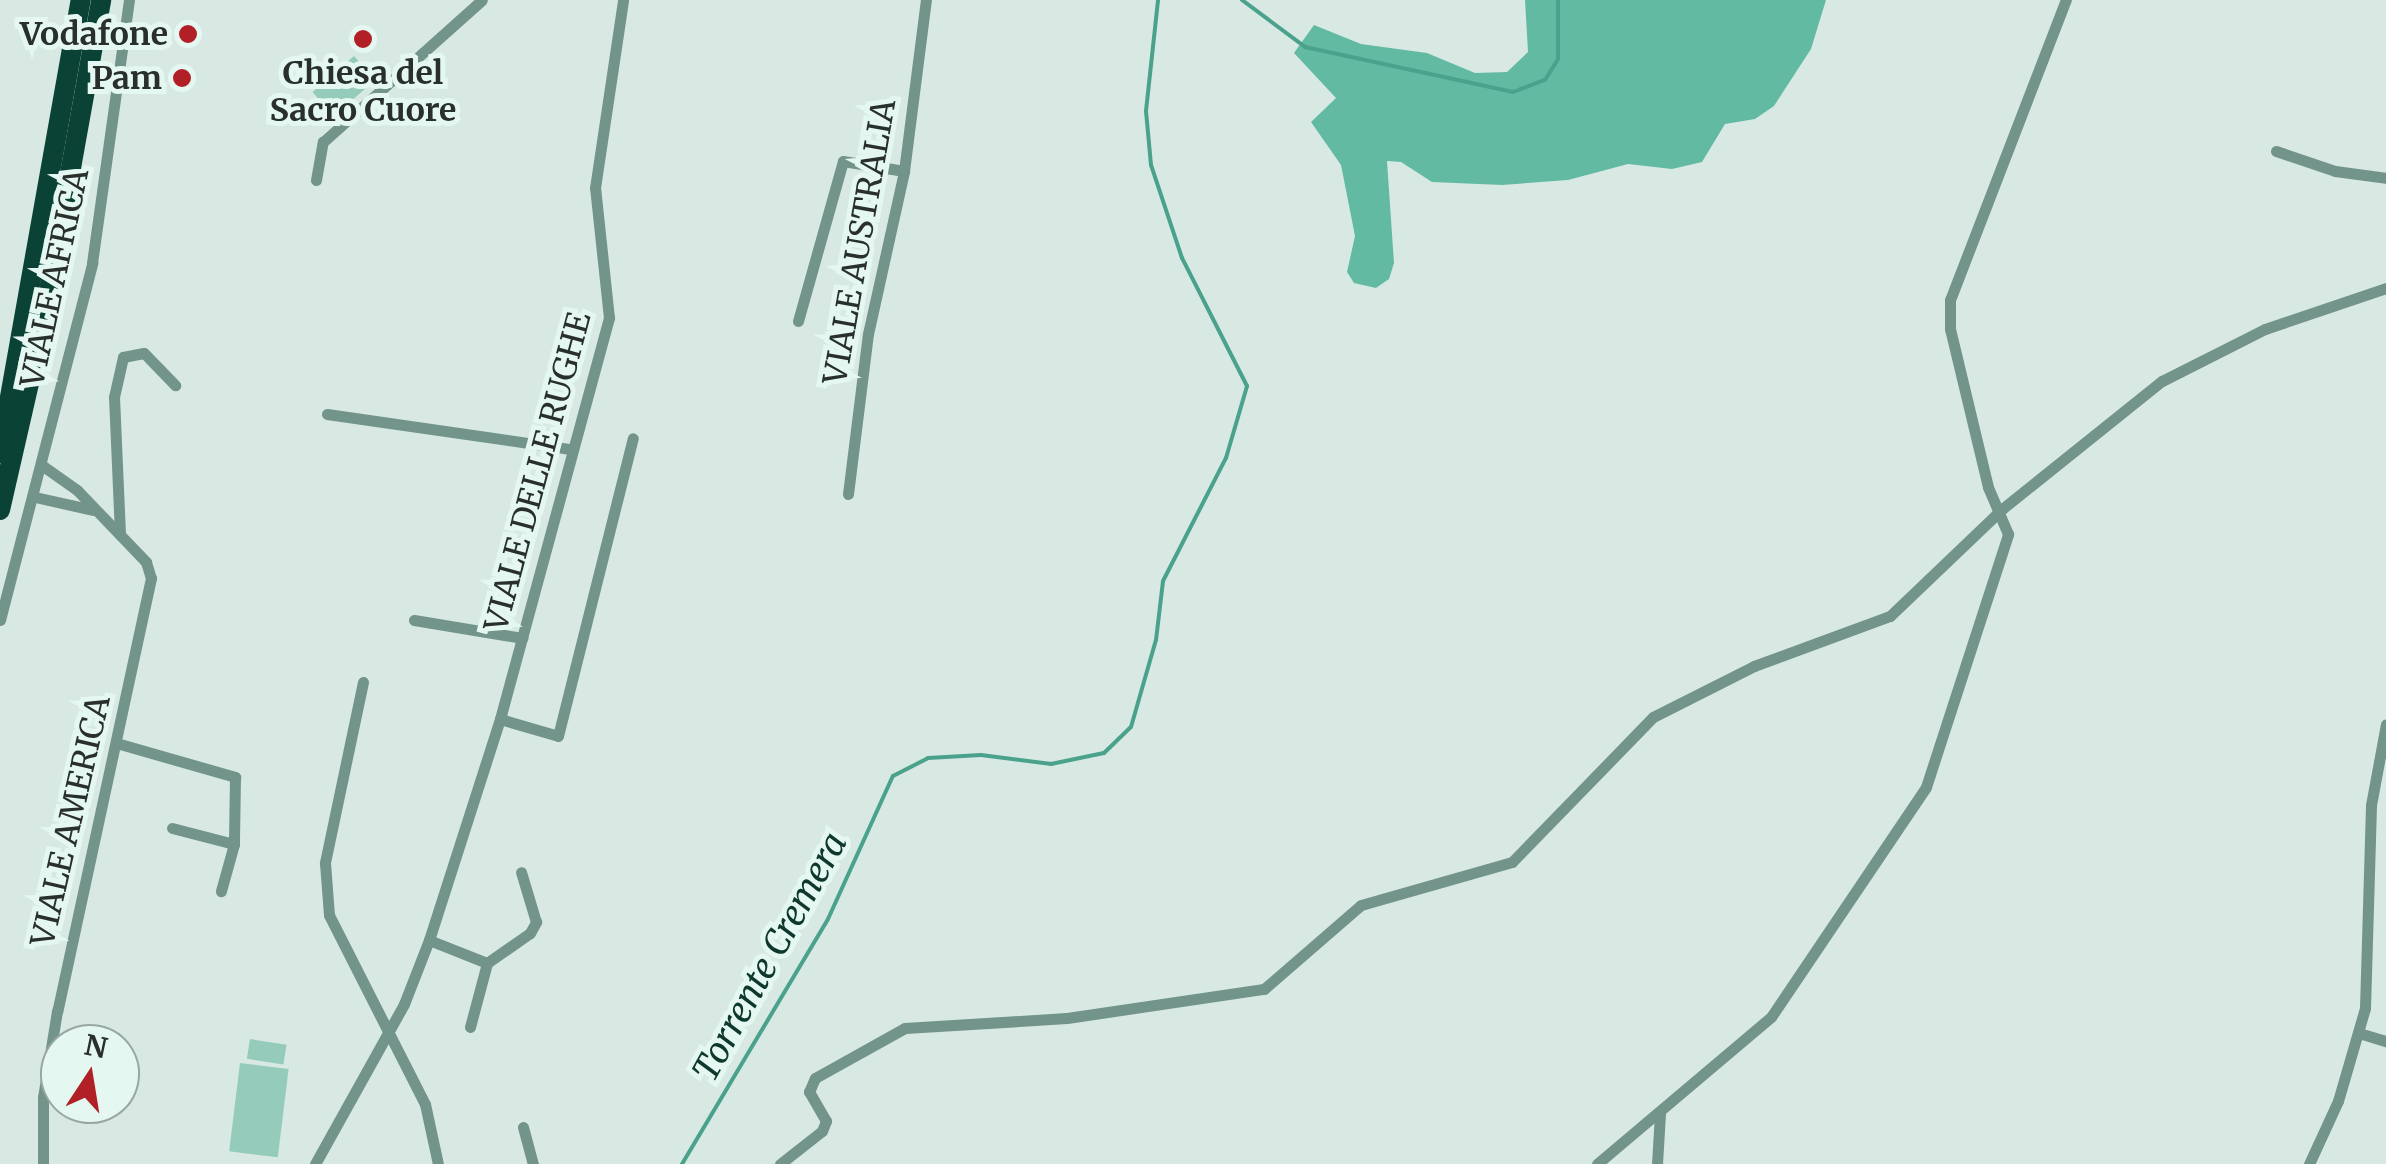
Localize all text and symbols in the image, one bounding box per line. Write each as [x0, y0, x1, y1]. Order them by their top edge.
place label: Vodafone [20, 15, 168, 53]
marker: Vodafone [177, 23, 199, 45]
marker: Chiesa del Sacro Cuore [352, 28, 374, 50]
place label: Chiesa del Sacro Cuore [270, 55, 456, 130]
place label: Pam [91, 59, 162, 97]
marker: Pam [171, 67, 193, 89]
street label: VIALE AUSTRALIA [816, 96, 904, 388]
street label: VIALE AFRICA [13, 165, 97, 391]
street label: VIALE DELLE RUGHE [477, 308, 599, 636]
street label: VIALE AMERICA [23, 692, 119, 950]
water label: Torrente Cremera [684, 825, 856, 1089]
north arrow [40, 1024, 140, 1124]
text: N [81, 1027, 110, 1067]

